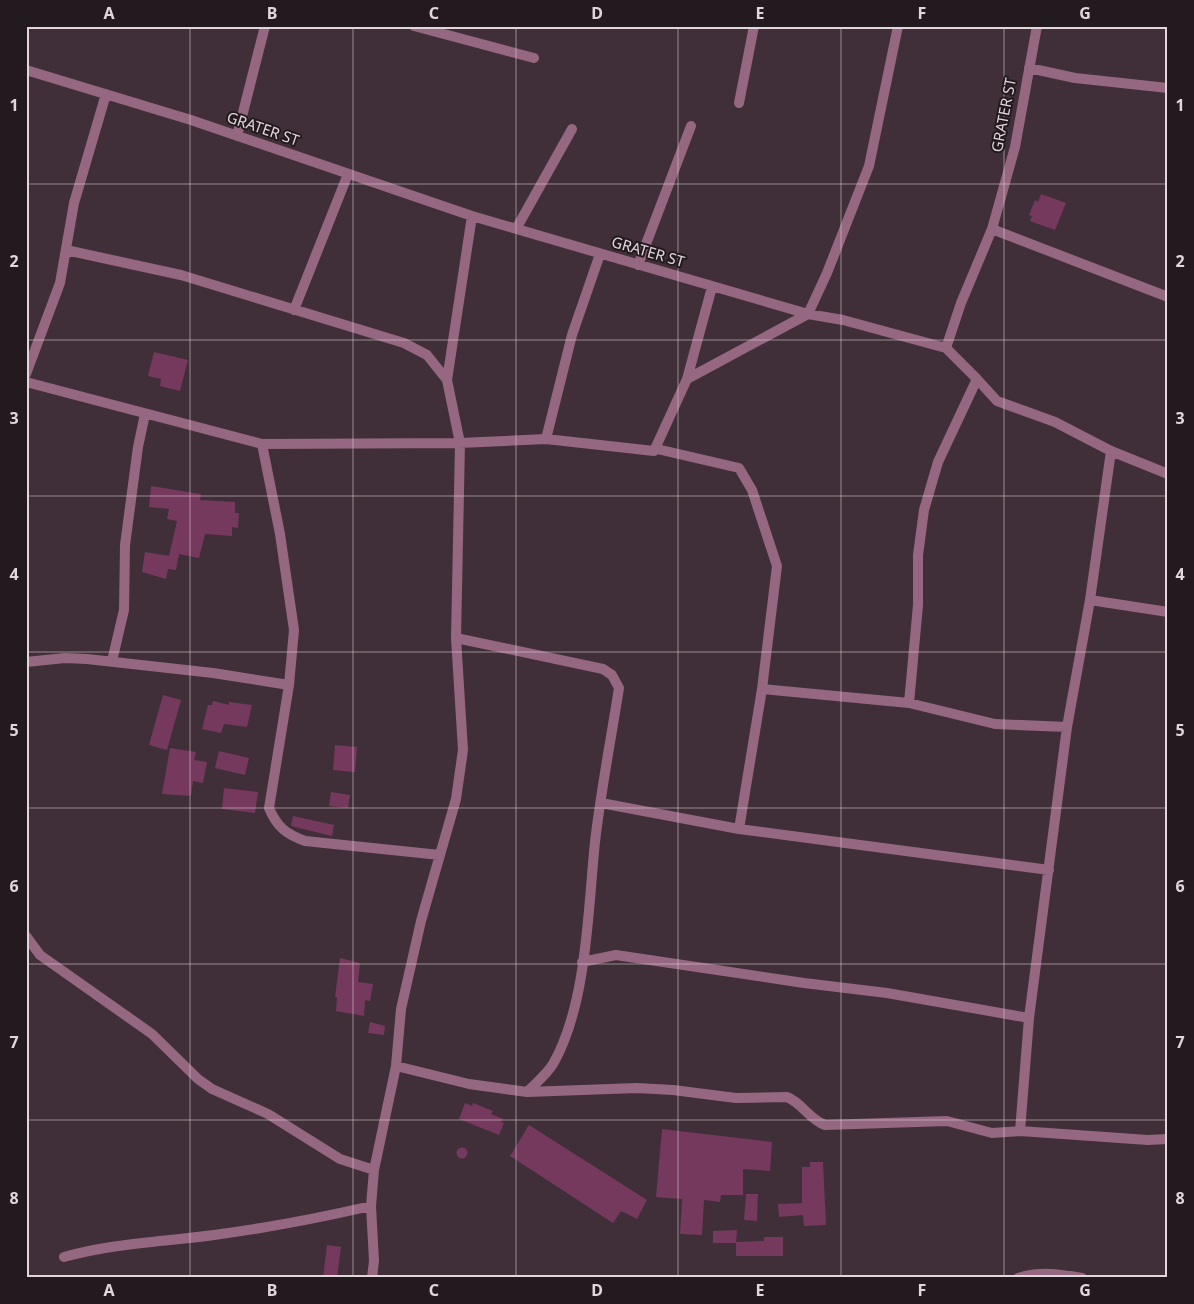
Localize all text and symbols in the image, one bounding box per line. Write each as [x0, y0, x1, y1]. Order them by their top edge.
text: A [103, 2, 115, 24]
text: B [267, 2, 277, 24]
text: C [429, 2, 439, 24]
text: D [591, 2, 603, 24]
text: E [756, 2, 765, 24]
text: F [918, 2, 926, 24]
text: G [1079, 2, 1091, 24]
street label: GRATER ST [986, 75, 1020, 154]
text: 1 [9, 94, 19, 116]
text: 1 [1175, 94, 1185, 116]
street label: GRATER ST [224, 106, 303, 150]
street label: GRATER ST [609, 231, 688, 271]
text: 2 [9, 250, 19, 272]
text: 2 [1175, 250, 1185, 272]
text: 3 [9, 407, 19, 429]
text: 3 [1175, 407, 1185, 429]
text: 4 [9, 563, 19, 585]
text: 4 [1175, 563, 1185, 585]
text: 5 [9, 719, 19, 741]
text: 5 [1175, 719, 1185, 741]
text: 6 [9, 875, 19, 897]
text: 6 [1175, 875, 1185, 897]
text: 7 [9, 1031, 19, 1053]
text: 7 [1175, 1031, 1185, 1053]
text: 8 [9, 1187, 19, 1209]
text: 8 [1175, 1187, 1185, 1209]
text: A [103, 1279, 115, 1301]
text: B [267, 1279, 277, 1301]
text: C [429, 1279, 439, 1301]
text: D [591, 1279, 603, 1301]
text: E [756, 1279, 765, 1301]
text: F [918, 1279, 926, 1301]
text: G [1079, 1279, 1091, 1301]

